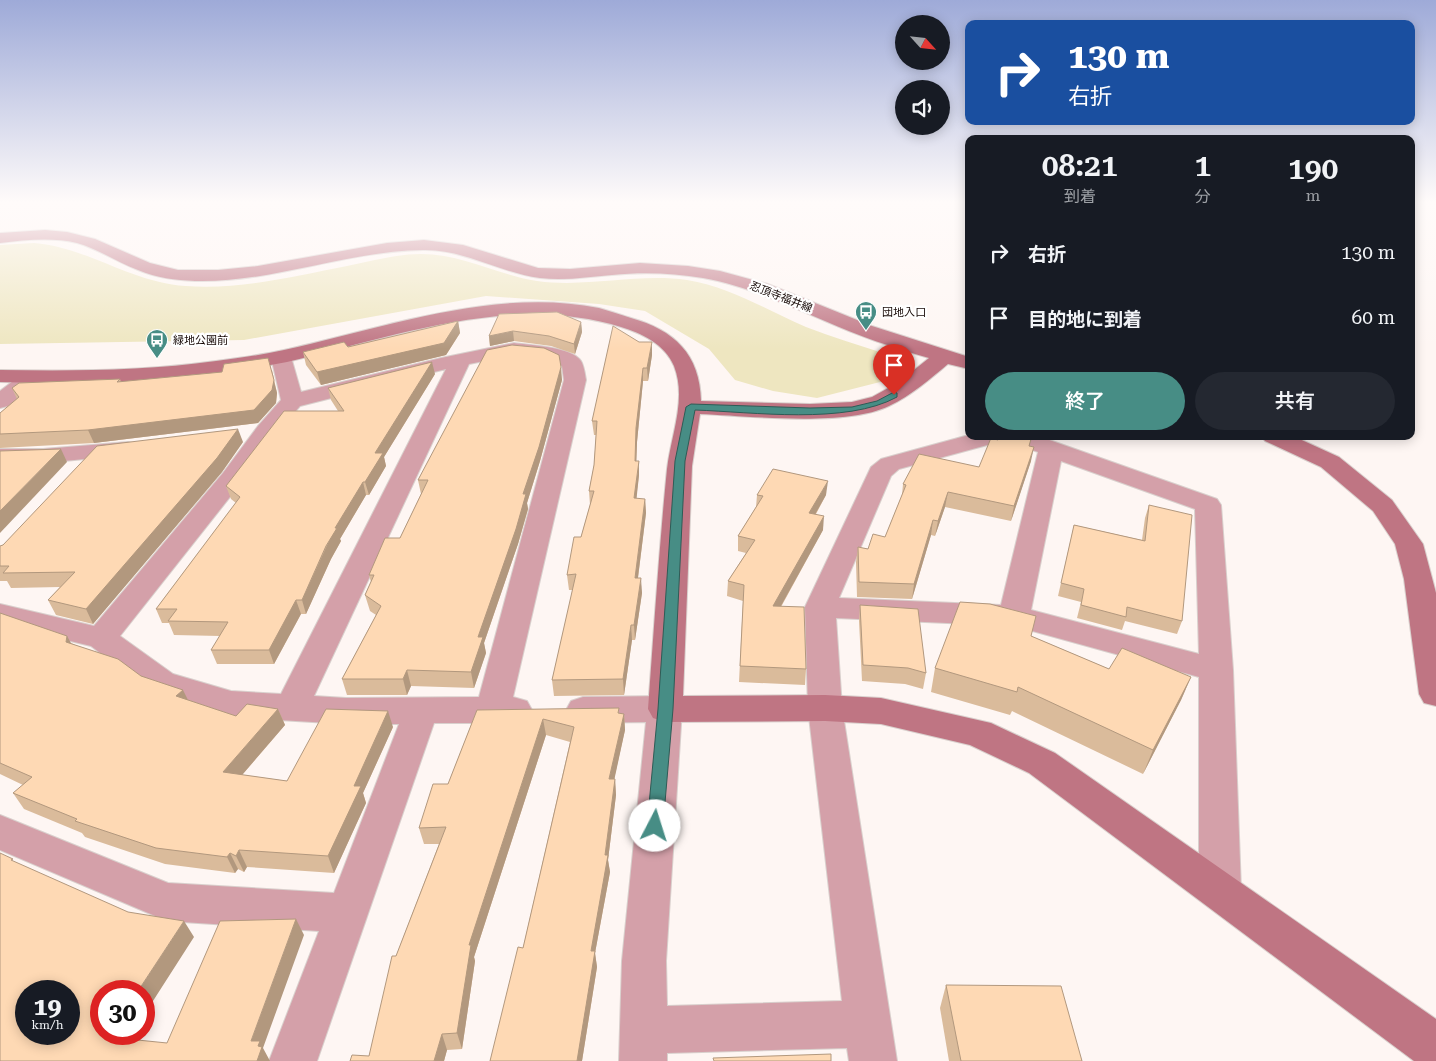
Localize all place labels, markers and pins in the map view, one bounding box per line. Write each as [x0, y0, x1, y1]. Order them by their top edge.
bus stop icon: 団地入口 [854, 300, 878, 331]
place label: 団地入口 [882, 306, 926, 319]
bus stop icon: 緑地公園前 [145, 328, 169, 359]
place label: 緑地公園前 [173, 334, 228, 347]
pin [873, 344, 915, 395]

